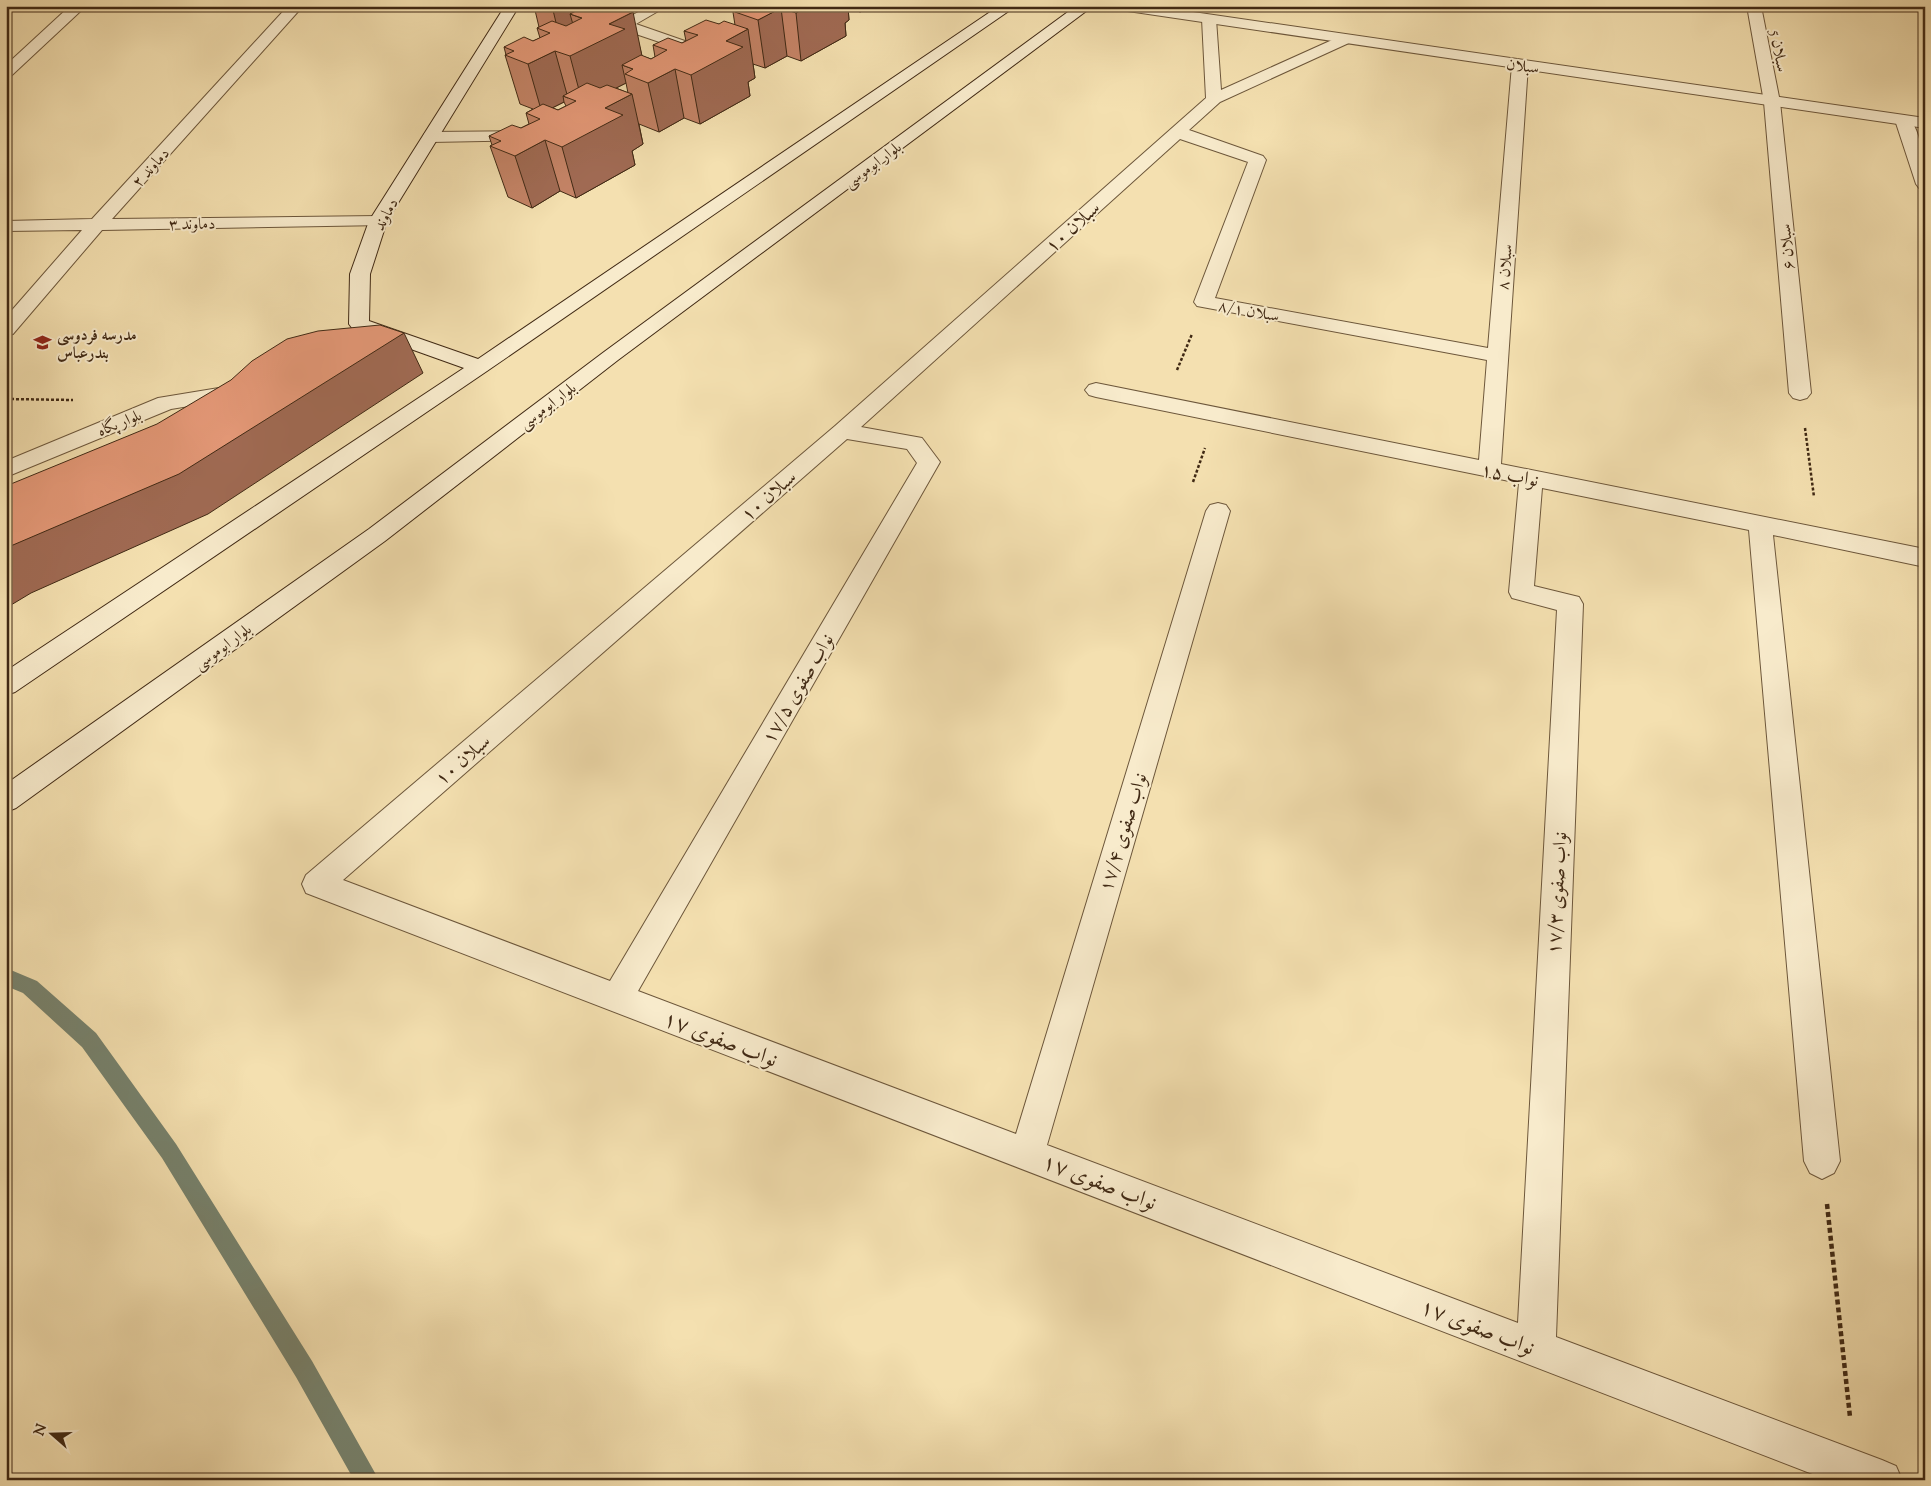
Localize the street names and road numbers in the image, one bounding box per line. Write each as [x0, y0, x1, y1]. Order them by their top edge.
street label: سبلان 5 [1762, 28, 1793, 74]
street label: سبلان [1505, 54, 1541, 81]
street label: بلوار ابوموسی [840, 137, 907, 195]
street label: دماوند ۲ [128, 144, 176, 194]
street label: دماوند [369, 195, 405, 236]
street label: سبلان ۱۰ [1040, 196, 1107, 260]
street label: دماوند ۳ [169, 214, 216, 237]
street label: سبلان ۶ [1775, 223, 1802, 271]
street label: سبلان ۸ [1493, 243, 1520, 291]
street label: سبلان ۸/۱ [1216, 296, 1281, 329]
street label: بلوار ابوموسی [515, 378, 582, 436]
street label: بلوار پگاه [94, 404, 146, 444]
street label: نواب ۱۵ [1478, 458, 1541, 495]
street label: سبلان ۱۰ [736, 465, 803, 529]
street label: بلوار ابوموسی [190, 619, 257, 677]
street label: نواب صفوی ۱۷/۵ [757, 629, 842, 749]
street label: سبلان ۱۰ [430, 729, 497, 793]
street label: نواب صفوی ۱۷/۴ [1094, 770, 1155, 895]
street label: نواب صفوی ۱۷/۳ [1542, 831, 1575, 955]
street label: نواب صفوی ۱۷ [658, 1004, 782, 1077]
street label: نواب صفوی ۱۷ [1037, 1147, 1161, 1220]
street label: نواب صفوی ۱۷ [1415, 1292, 1539, 1365]

